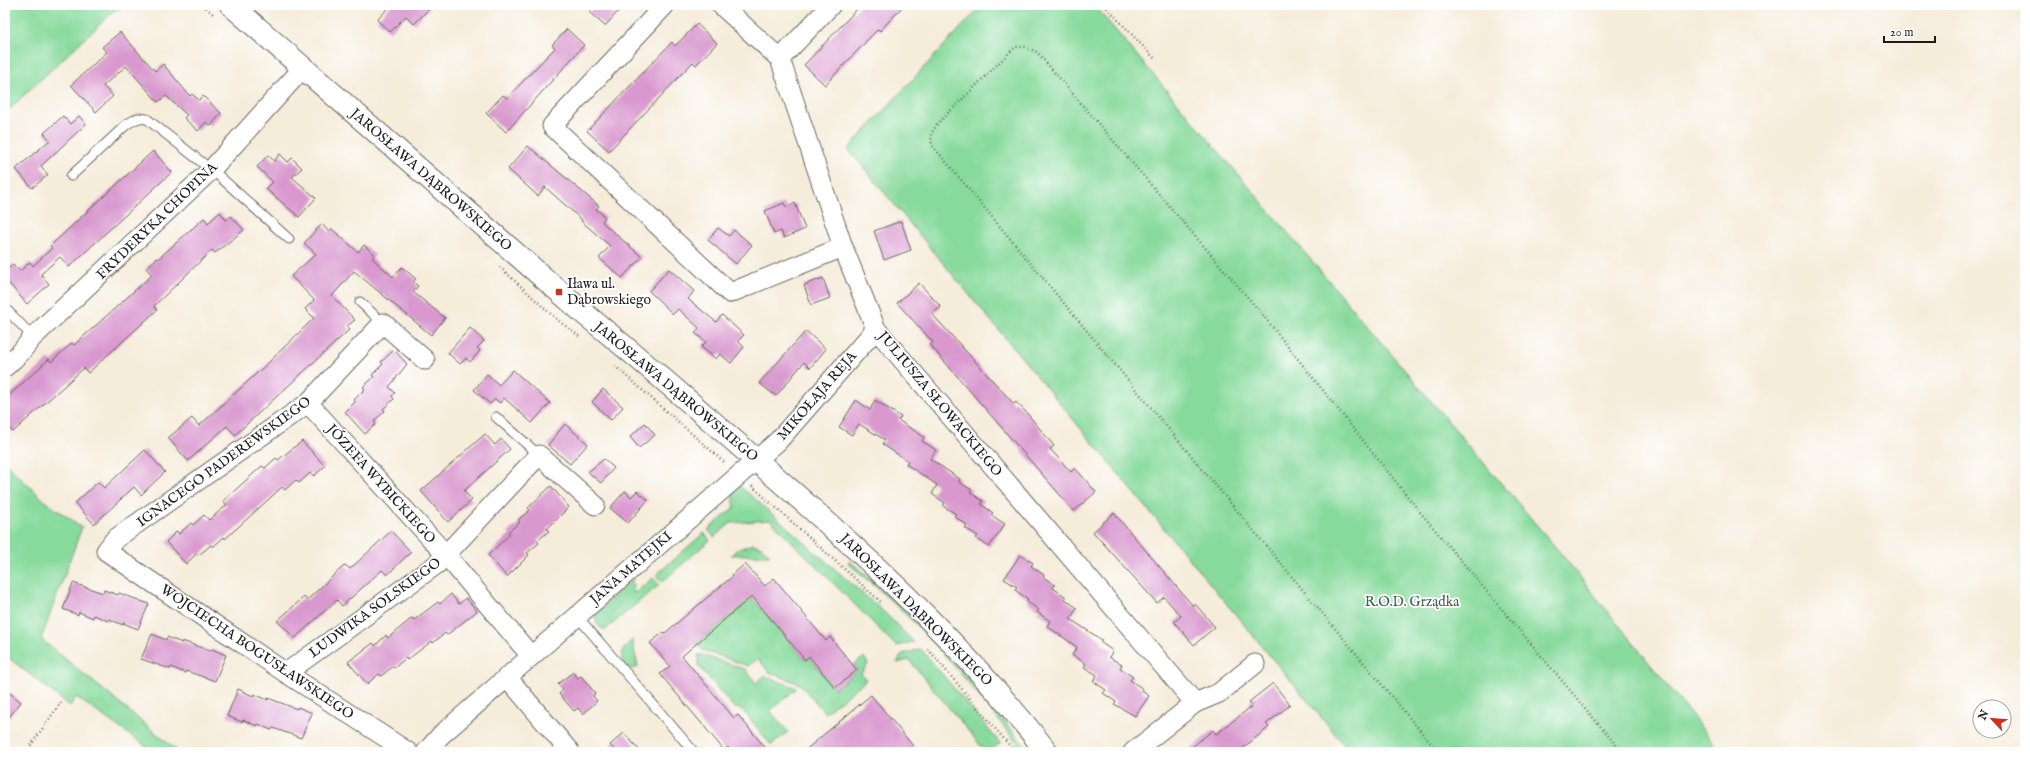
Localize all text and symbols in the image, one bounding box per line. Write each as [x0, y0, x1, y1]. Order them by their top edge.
scale bar [1884, 18, 1935, 44]
text: 20 m [1890, 25, 1913, 40]
street label: JAROSŁAWA DĄBROWSKIEGO [345, 104, 516, 255]
street label: FRYDERYKA CHOPINA [93, 158, 222, 284]
place label: Iława ul. Dąbrowskiego [567, 275, 652, 309]
marker: Iława ul. Dąbrowskiego [554, 287, 564, 297]
street label: JAROSŁAWA DĄBROWSKIEGO [589, 317, 762, 466]
street label: JULIUSZA SŁOWACKIEGO [873, 326, 1006, 481]
street label: MIKOŁAJA REJA [773, 347, 861, 444]
street label: IGNACEGO PADEREWSKIEGO [133, 393, 315, 531]
street label: JÓZEFA WYBICKIEGO [321, 418, 440, 548]
street label: JANA MATEJKI [585, 527, 676, 610]
street label: JAROSŁAWA DĄBROWSKIEGO [835, 529, 996, 690]
street label: LUDWIKA SOLSKIEGO [305, 554, 445, 662]
street label: WOJCIECHA BOGUSŁAWSKIEGO [157, 580, 357, 724]
park label: R.O.D. Grządka [1365, 593, 1460, 611]
north arrow [1972, 699, 2012, 739]
text: N [1975, 707, 1992, 723]

